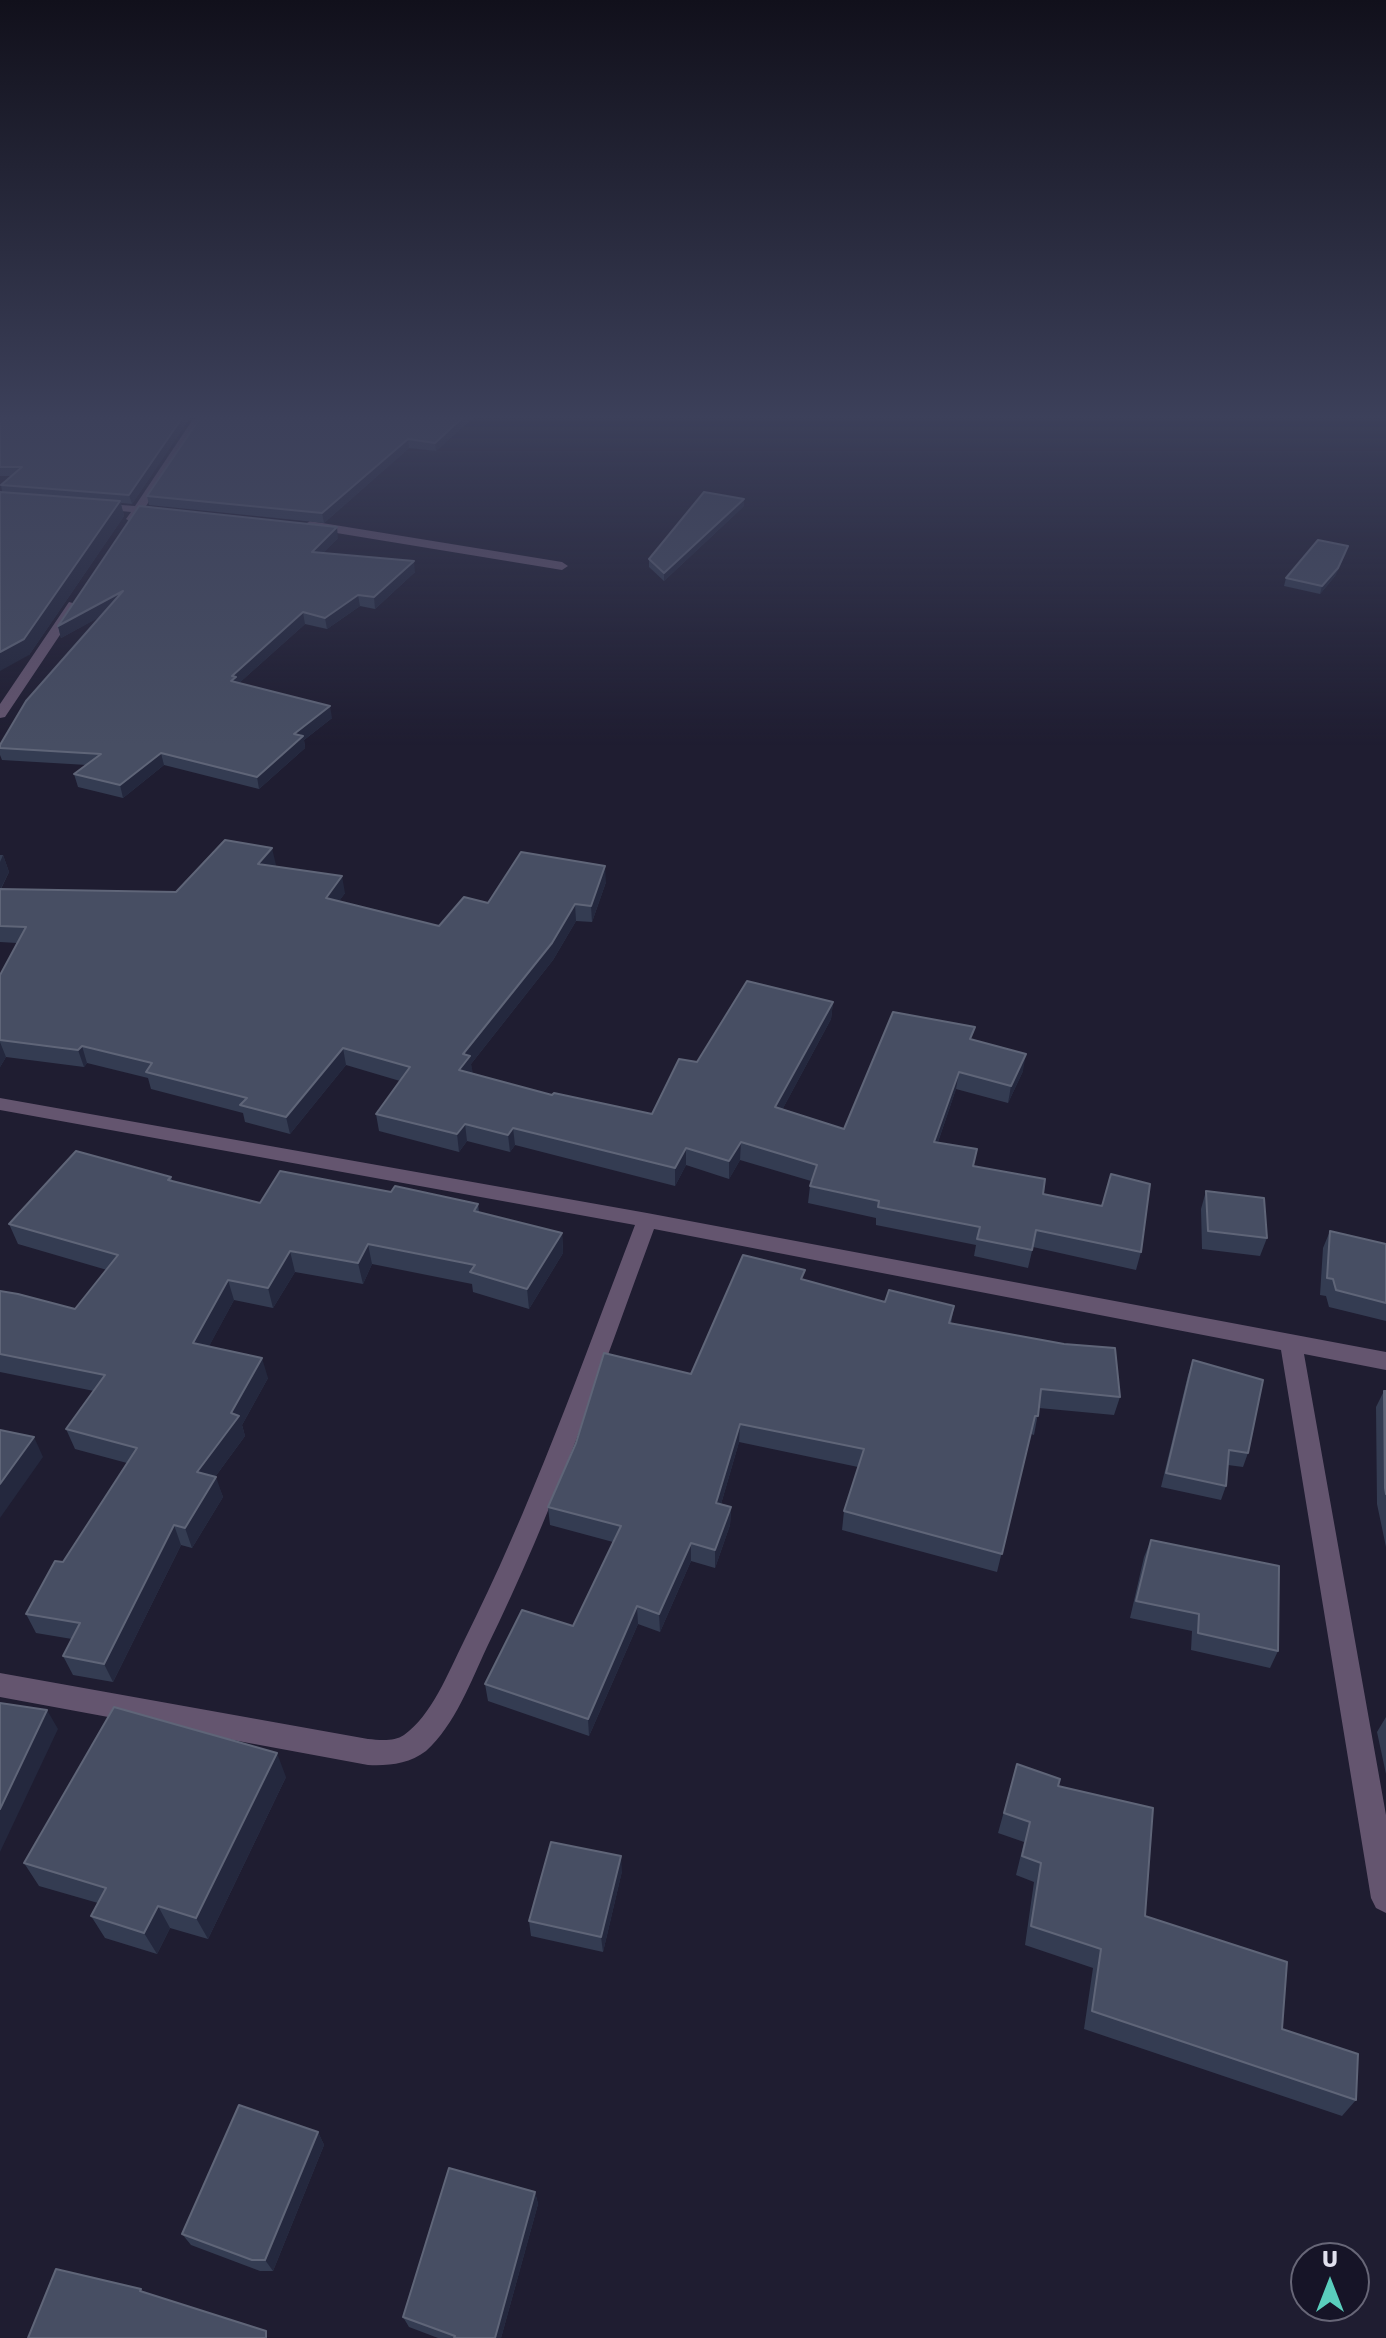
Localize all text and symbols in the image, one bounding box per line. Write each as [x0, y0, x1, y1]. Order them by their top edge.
north arrow [1290, 2242, 1370, 2322]
text: U [1322, 2246, 1338, 2273]

